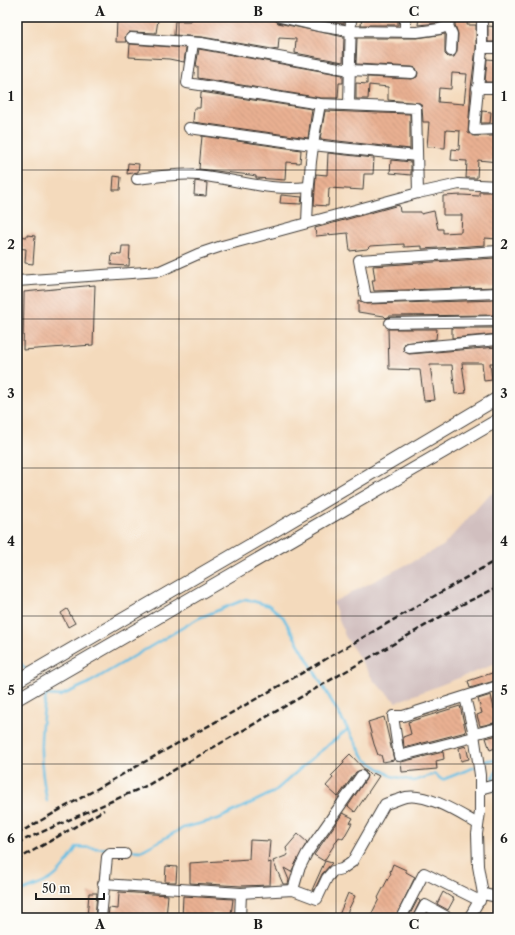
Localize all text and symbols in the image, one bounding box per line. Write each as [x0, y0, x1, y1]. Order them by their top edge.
text: A [94, 3, 106, 19]
text: B [253, 3, 263, 19]
text: C [409, 3, 419, 19]
text: 1 [8, 88, 14, 104]
text: 1 [501, 88, 507, 104]
text: 2 [7, 236, 15, 252]
text: 2 [500, 236, 508, 252]
text: 3 [7, 385, 15, 401]
text: 3 [500, 385, 508, 401]
text: 4 [7, 533, 15, 549]
text: 4 [500, 533, 508, 549]
text: 5 [7, 682, 15, 698]
text: 5 [500, 682, 508, 698]
text: 6 [7, 830, 15, 846]
text: 6 [500, 830, 508, 846]
scale bar [36, 875, 104, 901]
text: 50 m [42, 881, 71, 896]
text: A [94, 916, 106, 932]
text: B [253, 916, 263, 932]
text: C [409, 916, 419, 932]

